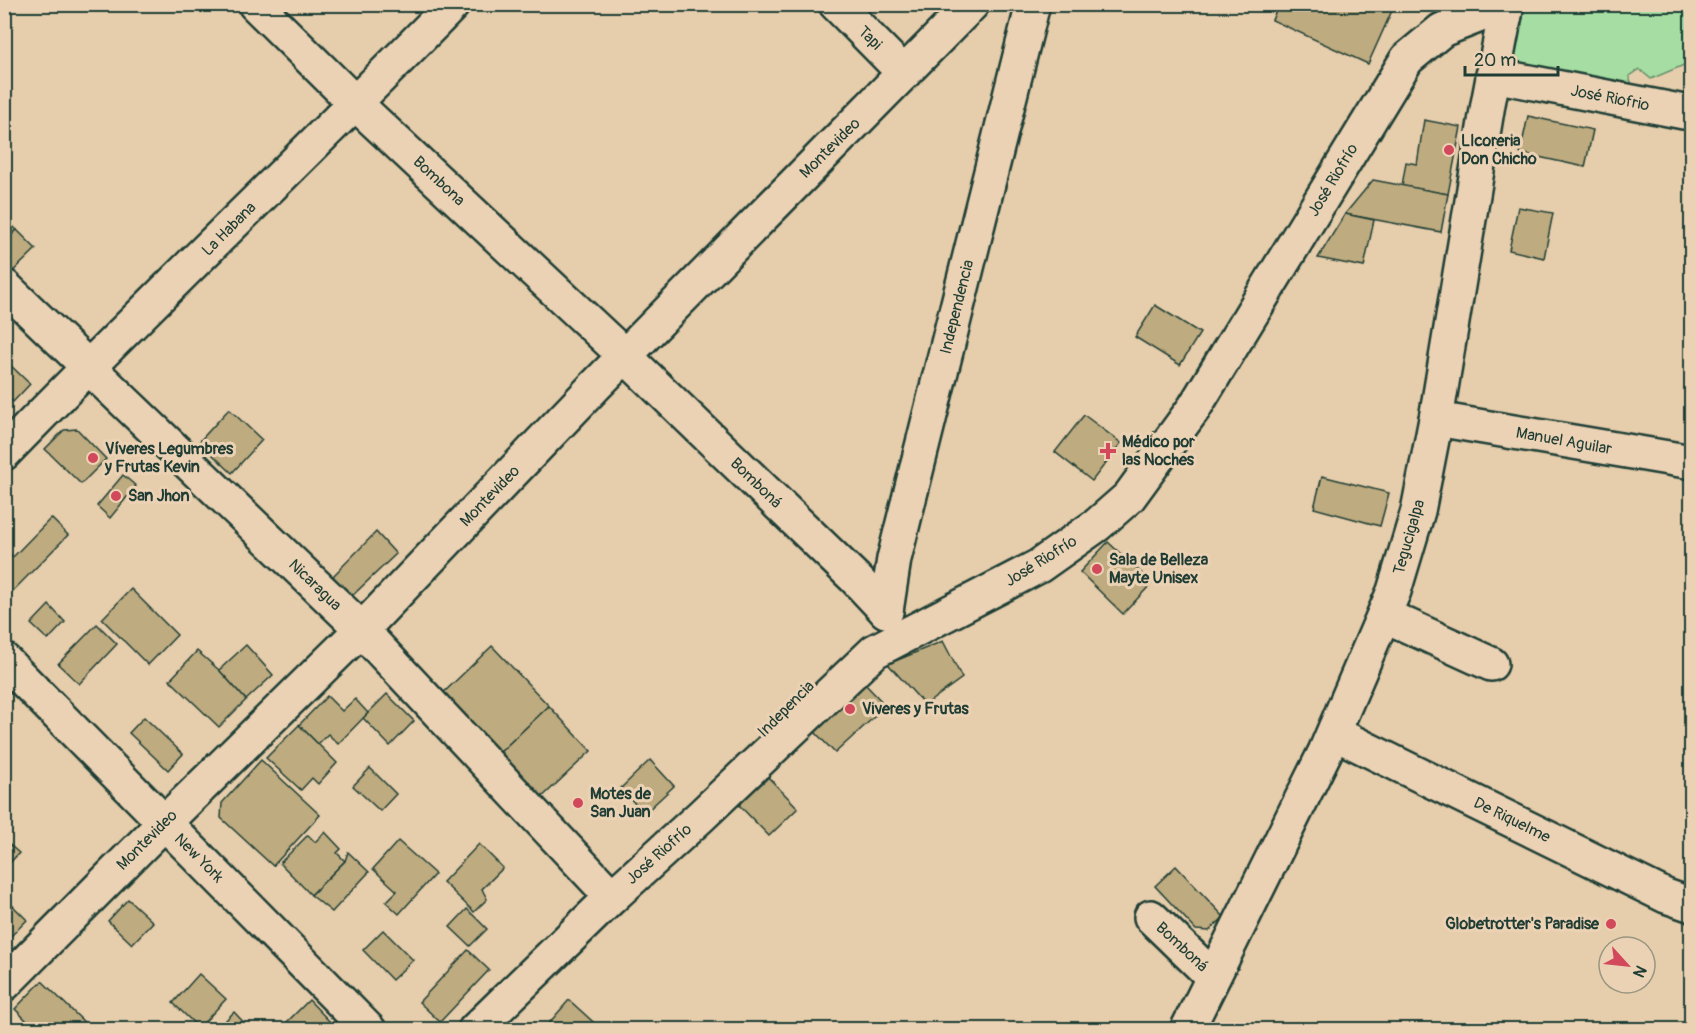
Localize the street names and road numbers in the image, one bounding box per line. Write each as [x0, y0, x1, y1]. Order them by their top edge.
street label: Tapi [854, 22, 886, 54]
street label: José Riofrio [1569, 81, 1651, 116]
street label: Montevideo [795, 113, 865, 183]
street label: José Riofrío [1303, 140, 1363, 220]
street label: Bombona [409, 152, 469, 210]
street label: La Habana [198, 198, 260, 260]
street label: Independencia [936, 258, 978, 356]
street label: Manuel Aguilar [1514, 423, 1614, 459]
street label: Bomboná [726, 454, 786, 512]
street label: Montevideo [456, 461, 524, 531]
street label: Tegucigalpa [1389, 497, 1429, 577]
street label: José Riofrío [1001, 531, 1081, 591]
street label: Nicaragua [284, 555, 346, 615]
street label: Indepencia [753, 676, 819, 742]
street label: De Riquelme [1470, 793, 1554, 847]
street label: Montevideo [112, 805, 182, 875]
street label: José Riofrío [622, 819, 696, 889]
street label: New York [170, 829, 228, 887]
street label: Bomboná [1152, 918, 1212, 976]

